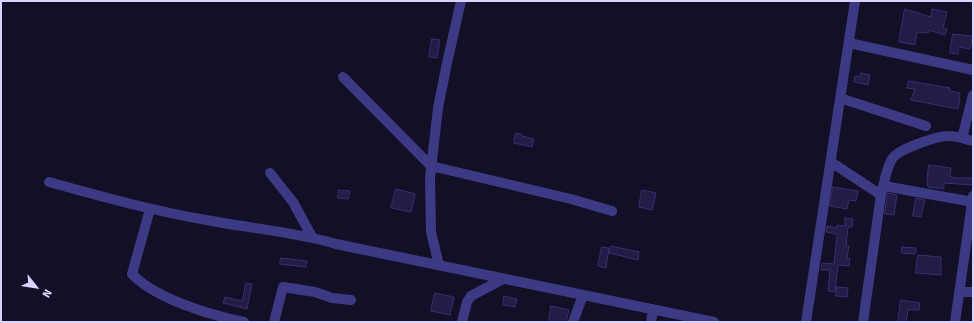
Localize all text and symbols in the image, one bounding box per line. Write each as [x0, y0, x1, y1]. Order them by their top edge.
north arrow [16, 267, 56, 307]
text: N [39, 287, 54, 300]

